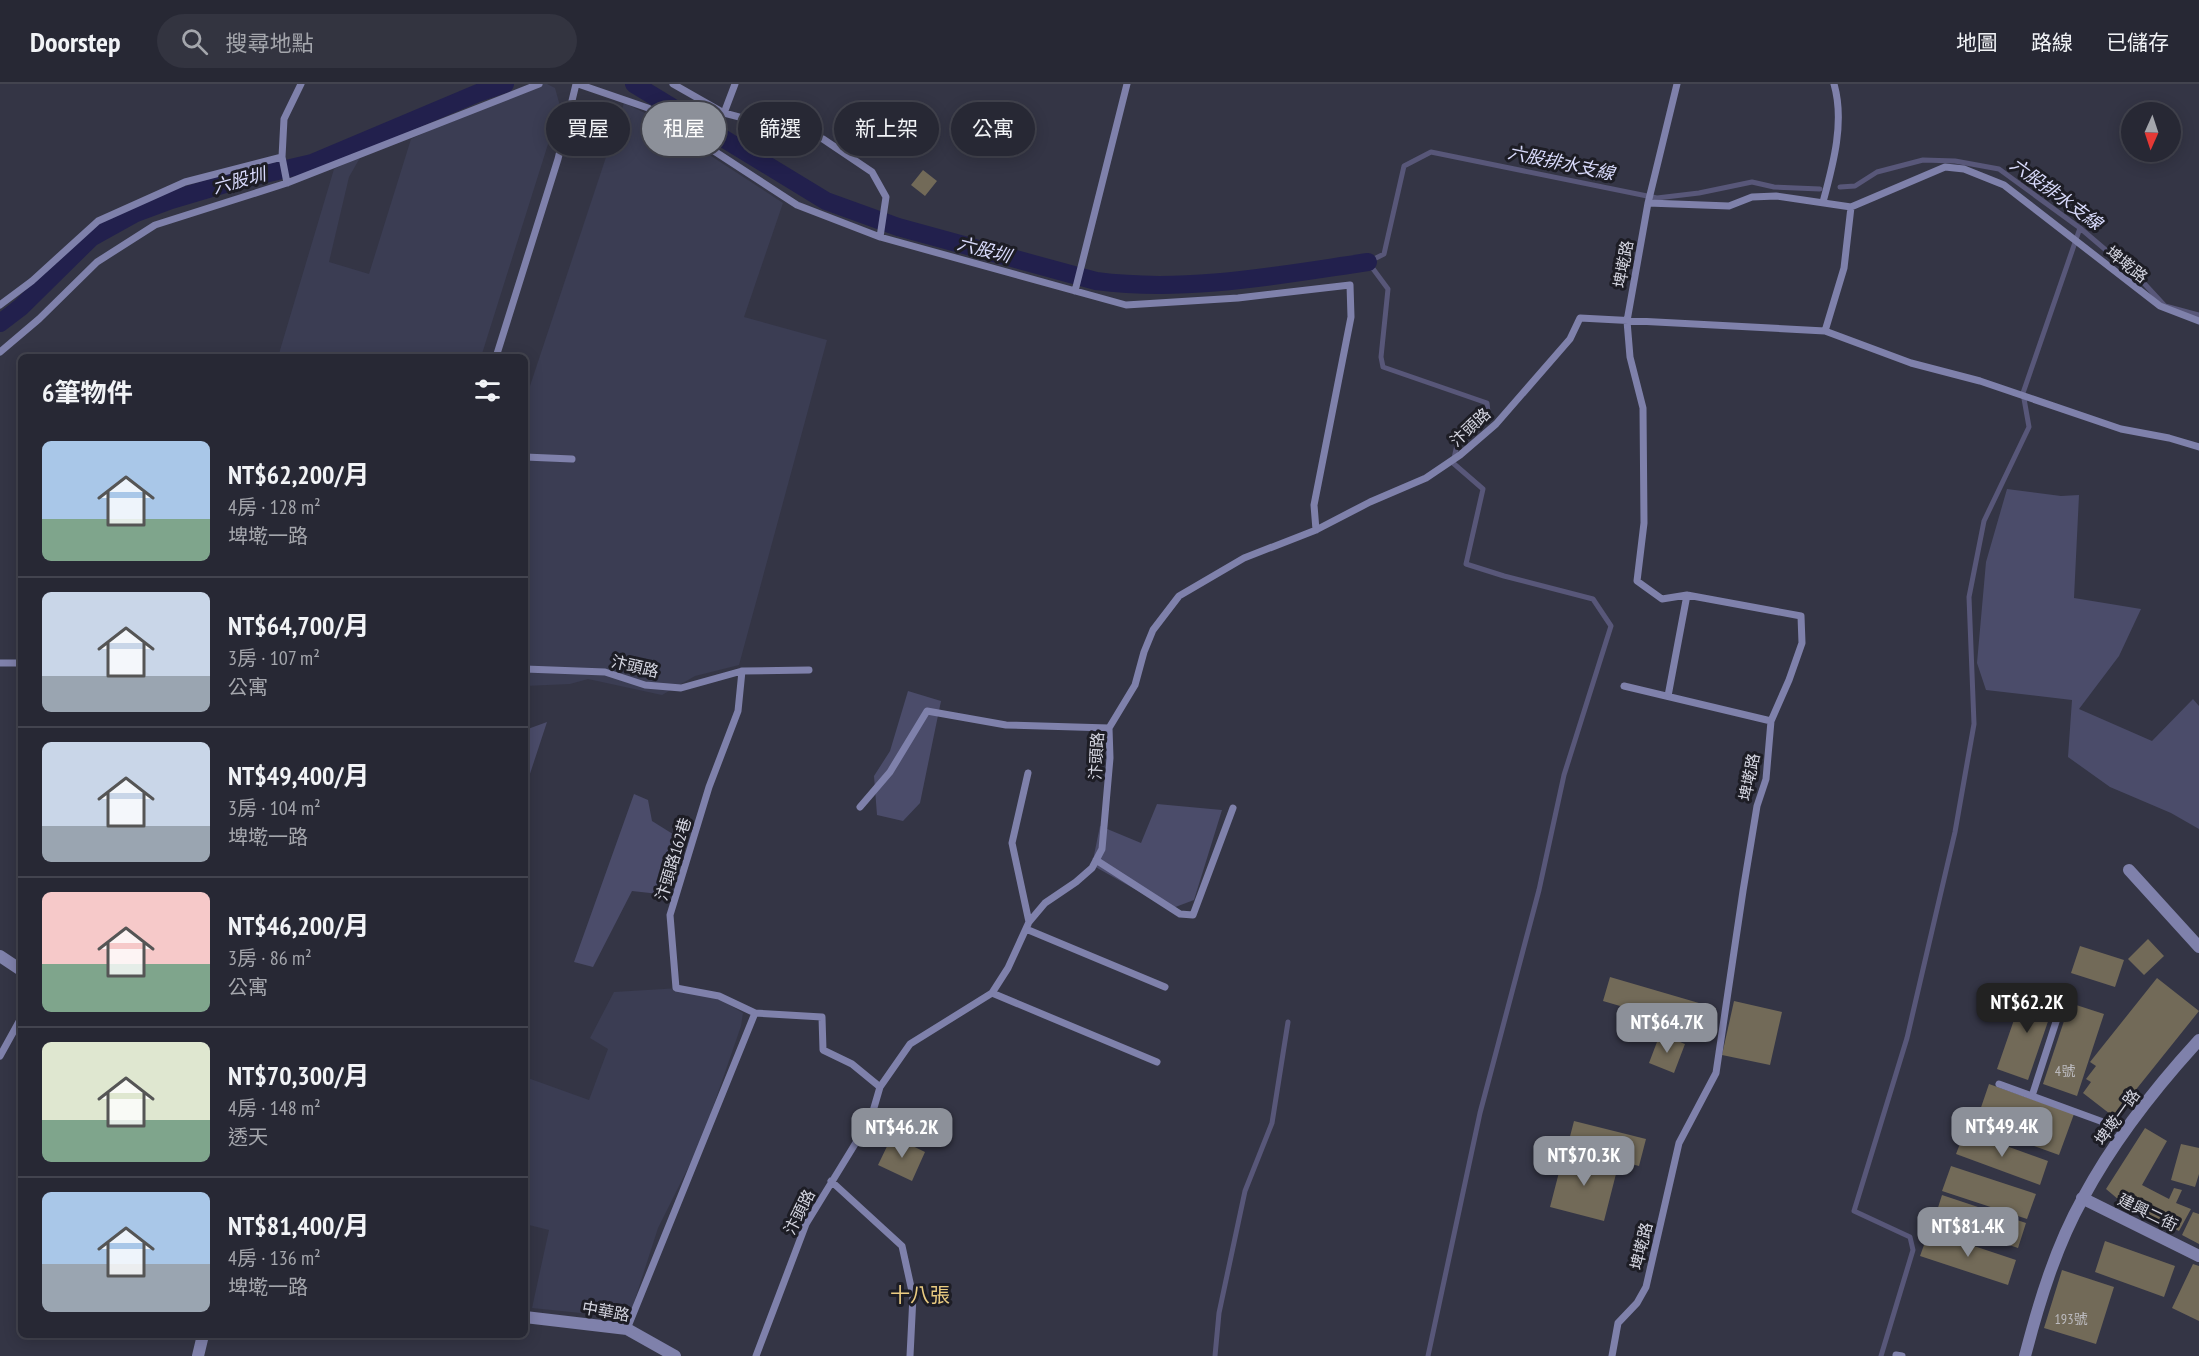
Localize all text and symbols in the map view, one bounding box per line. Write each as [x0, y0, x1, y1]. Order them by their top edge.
search box [157, 14, 577, 68]
text: Doorstep [30, 23, 121, 60]
icon: search [178, 25, 211, 58]
text: 搜尋地點 [226, 29, 314, 57]
text: 地圖 [1956, 29, 1998, 56]
text: 路線 [2031, 29, 2073, 56]
text: 已儲存 [2106, 29, 2169, 56]
chip: 買屋 [546, 102, 630, 156]
chip: 租屋 [642, 102, 726, 156]
chip: 篩選 [738, 102, 822, 156]
chip: 新上架 [834, 102, 939, 156]
chip: 公寓 [951, 102, 1035, 156]
north arrow [2121, 102, 2181, 162]
map controls [2121, 102, 2181, 162]
water label: 六股排水支線 [1506, 140, 1618, 185]
water label: 六股排水支線 [2006, 153, 2108, 236]
water label: 六股圳 [210, 162, 271, 199]
water label: 六股圳 [955, 231, 1016, 268]
street label: 埤墘路 [1609, 239, 1637, 289]
street label: 埤墘路 [2102, 241, 2152, 287]
icon: filters [471, 374, 504, 407]
text: 6筆物件 [42, 376, 132, 409]
street label: 汴頭路 [1446, 403, 1494, 451]
text: NT$62,200/月 [228, 458, 370, 491]
icon: home [90, 465, 162, 537]
text: 4房 · 128 m² [228, 494, 321, 520]
text: 埤墘一路 [228, 523, 308, 549]
text: NT$64,700/月 [228, 609, 370, 642]
icon: home [90, 616, 162, 688]
text: 3房 · 107 m² [228, 645, 320, 671]
street label: 汴頭路 [609, 651, 661, 681]
text: 公寓 [228, 674, 268, 700]
street label: 汴頭路 [1085, 732, 1107, 780]
street label: 埤墘路 [1735, 752, 1763, 802]
text: NT$49,400/月 [228, 759, 370, 792]
icon: home [90, 766, 162, 838]
text: 3房 · 104 m² [228, 795, 321, 821]
street label: 汴頭路162巷 [651, 815, 695, 903]
text: 埤墘一路 [228, 824, 308, 850]
text: NT$46,200/月 [228, 909, 370, 942]
icon: home [90, 916, 162, 988]
text: 3房 · 86 m² [228, 945, 312, 971]
text: 公寓 [228, 974, 268, 1000]
pin: NT$62.2K [1965, 983, 2089, 1034]
text: NT$62.2K [1990, 989, 2064, 1015]
pin: NT$64.7K [1605, 1003, 1729, 1054]
text: NT$64.7K [1630, 1009, 1704, 1035]
text: NT$70,300/月 [228, 1059, 370, 1092]
house number: 4號 [2055, 1062, 2075, 1080]
icon: home [90, 1066, 162, 1138]
street label: 埤墘一路 [2090, 1085, 2144, 1149]
text: 4房 · 148 m² [228, 1095, 321, 1121]
pin: NT$49.4K [1940, 1107, 2064, 1158]
pin: NT$46.2K [840, 1108, 964, 1159]
text: NT$49.4K [1965, 1113, 2039, 1139]
text: NT$46.2K [865, 1114, 939, 1140]
text: 透天 [228, 1124, 268, 1150]
pin: NT$70.3K [1522, 1136, 1646, 1187]
text: NT$70.3K [1547, 1142, 1621, 1168]
street label: 汴頭路 [779, 1186, 819, 1238]
street label: 建興二街 [2115, 1189, 2181, 1235]
pin: NT$81.4K [1906, 1207, 2030, 1258]
text: NT$81,400/月 [228, 1209, 370, 1242]
text: NT$81.4K [1931, 1213, 2005, 1239]
icon: home [90, 1216, 162, 1288]
street label: 埤墘路 [1626, 1220, 1656, 1272]
text: 4房 · 136 m² [228, 1245, 321, 1271]
text: 埤墘一路 [228, 1274, 308, 1300]
district label: 十八張 [890, 1282, 950, 1308]
street label: 中華路 [581, 1297, 631, 1325]
house number: 193號 [2055, 1310, 2087, 1328]

